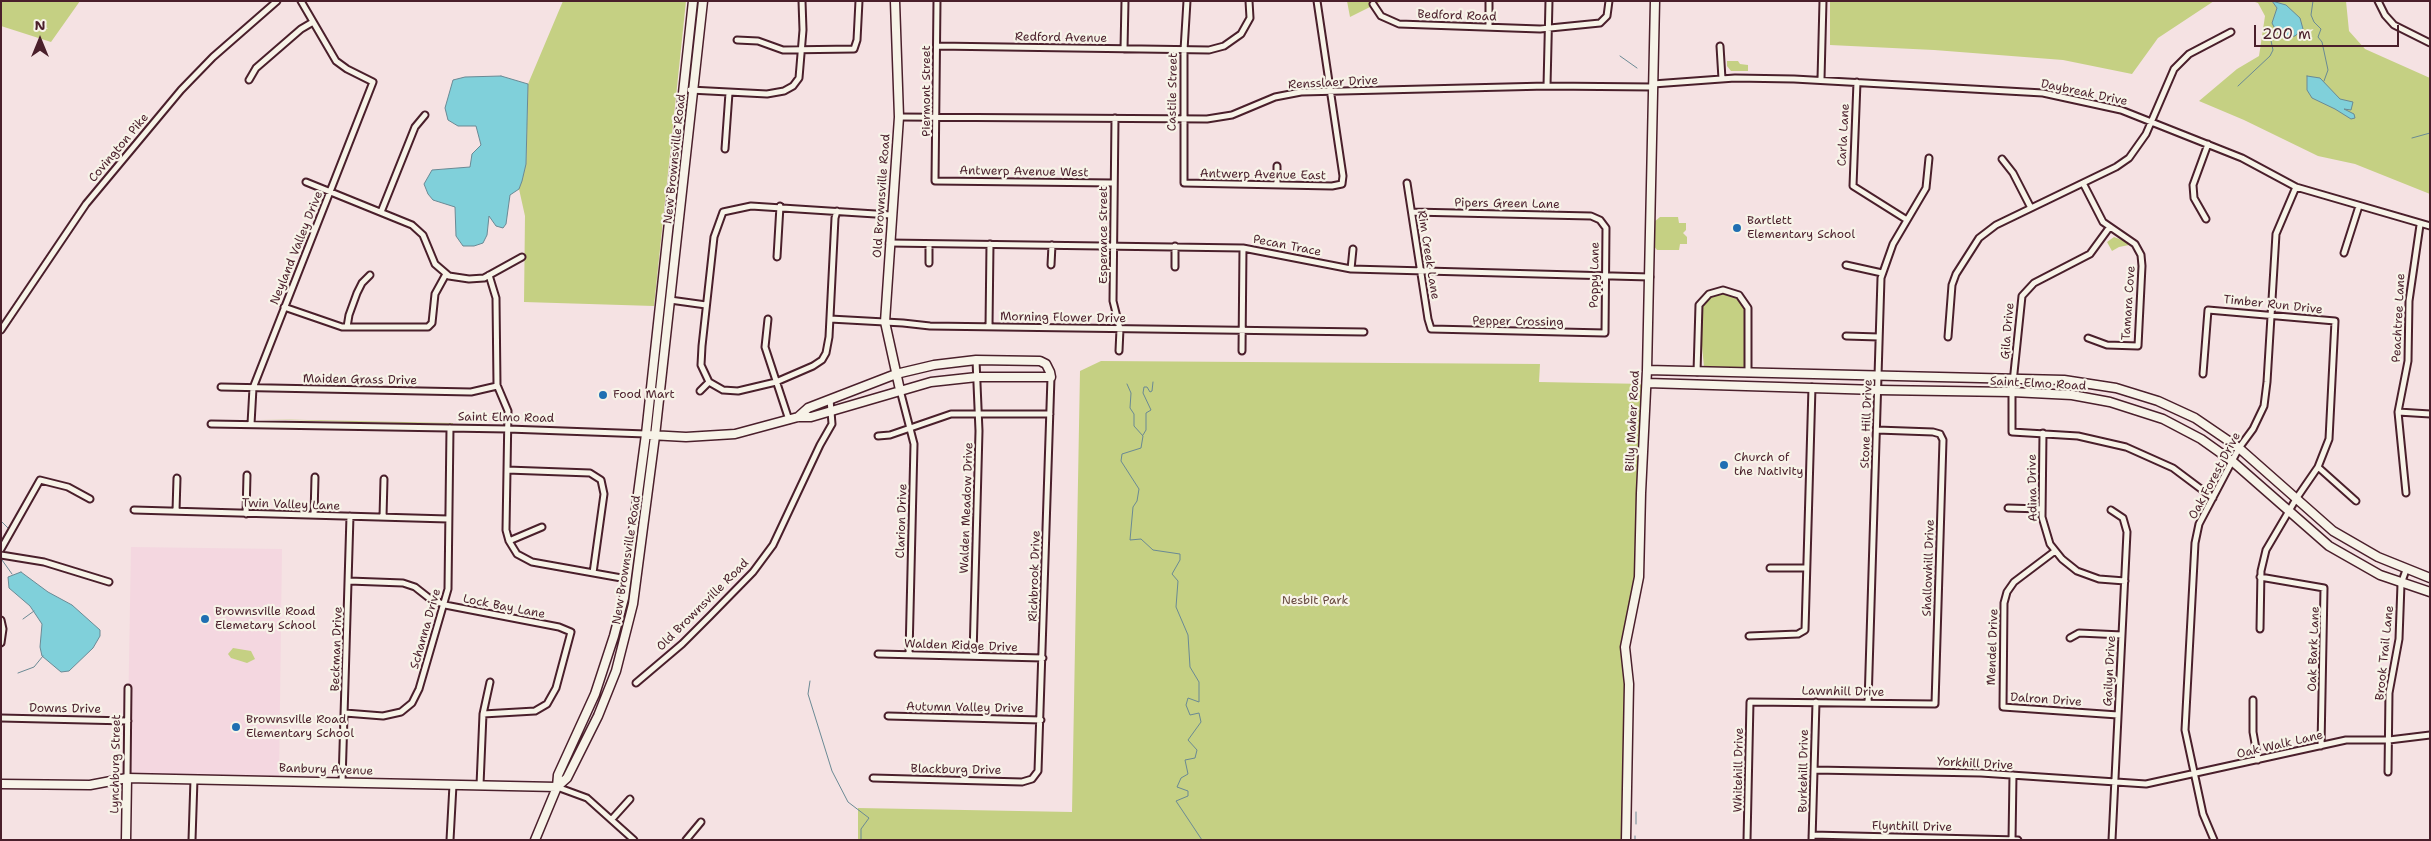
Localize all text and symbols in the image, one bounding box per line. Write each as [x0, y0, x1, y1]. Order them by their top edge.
street label: Bedford Road [1417, 7, 1497, 25]
north arrow [15, 15, 65, 65]
scale bar [2256, 15, 2401, 47]
text: N [34, 16, 46, 34]
text: 200 m [2262, 24, 2311, 44]
street label: Redford Avenue [1015, 30, 1107, 46]
street label: Piermont Street [920, 45, 934, 137]
street label: Castile Street [1165, 53, 1181, 131]
street label: Rensslaer Drive [1288, 73, 1378, 93]
street label: Daybreak Drive [2039, 77, 2129, 109]
street label: New Brownsville Road [661, 93, 689, 225]
street label: Carla Lane [1835, 103, 1853, 167]
street label: Covington Pike [86, 111, 152, 185]
street label: Old Brownsville Road [870, 134, 894, 258]
street label: Antwerp Avenue West [959, 164, 1089, 180]
street label: Antwerp Avenue East [1200, 167, 1326, 183]
street label: Esperance Street [1097, 186, 1111, 284]
street label: Neyland Valley Drive [268, 189, 326, 307]
street label: Pipers Green Lane [1454, 196, 1560, 212]
street label: Rim Creek Lane [1414, 209, 1442, 301]
place label: Bartlett Elementary School [1747, 214, 1855, 242]
marker: Bartlett Elementary School [1731, 222, 1743, 234]
street label: Pecan Trace [1252, 232, 1322, 260]
street label: Poppy Lane [1587, 242, 1603, 308]
street label: Tamara Cove [2119, 265, 2139, 341]
street label: Peachtree Lane [2389, 273, 2409, 363]
street label: Timber Run Drive [2223, 293, 2323, 317]
street label: Gila Drive [1998, 302, 2018, 360]
street label: Morning Flower Drive [1000, 310, 1126, 326]
street label: Pepper Crossing [1472, 314, 1564, 330]
street label: Billy Maher Road [1623, 370, 1643, 472]
street label: Maiden Grass Drive [303, 372, 417, 388]
street label: Saint Elmo Road [1989, 374, 2087, 394]
street label: Stone Hill Drive [1858, 379, 1876, 469]
place label: Food Mart [613, 388, 675, 402]
marker: Food Mart [597, 389, 609, 401]
street label: Saint Elmo Road [458, 410, 554, 426]
street label: Oak Forest Drive [2186, 430, 2244, 522]
street label: Walden Meadow Drive [958, 442, 976, 574]
place label: Church of the Nativity [1734, 451, 1803, 479]
street label: Adina Drive [2025, 454, 2041, 522]
marker: Church of the Nativity [1718, 459, 1730, 471]
street label: Clarion Drive [893, 483, 911, 559]
street label: New Brownsville Road [610, 494, 644, 626]
street label: Twin Valley Lane [242, 496, 340, 514]
street label: Shallowhill Drive [1920, 519, 1938, 617]
street label: Richbrook Drive [1026, 530, 1044, 622]
street label: Old Brownsville Road [654, 556, 752, 654]
street label: Schanna Drive [408, 587, 444, 671]
street label: Lock Bay Lane [462, 592, 546, 622]
park label: Nesbit Park [1282, 594, 1348, 608]
place label: Brownsville Road Elemetary School [215, 605, 316, 633]
street label: Brook Trail Lane [2373, 605, 2397, 701]
street label: Beckman Drive [328, 606, 346, 692]
street label: Oak Bark Lane [2305, 606, 2323, 692]
street label: Mendel Drive [1984, 608, 2002, 686]
marker: Brownsville Road Elemetary School [199, 613, 211, 625]
street label: Gailyn Drive [2101, 635, 2119, 707]
street label: Walden Ridge Drive [904, 637, 1018, 655]
street label: Lawnhill Drive [1802, 684, 1884, 700]
street label: Dalron Drive [2010, 690, 2082, 710]
street label: Autumn Valley Drive [906, 700, 1024, 716]
street label: Downs Drive [29, 701, 101, 717]
place label: Brownsville Road Elementary School [246, 713, 354, 741]
street label: Lynchburg Street [108, 714, 124, 814]
marker: Brownsville Road Elementary School [230, 721, 242, 733]
street label: Whitehill Drive [1731, 727, 1747, 813]
street label: Oak Walk Lane [2235, 728, 2325, 762]
street label: Burkehill Drive [1796, 729, 1812, 813]
street label: Yorkhill Drive [1936, 755, 2014, 773]
street label: Banbury Avenue [279, 761, 373, 779]
street label: Blackburg Drive [910, 762, 1002, 778]
street label: Flynthill Drive [1872, 819, 1952, 835]

